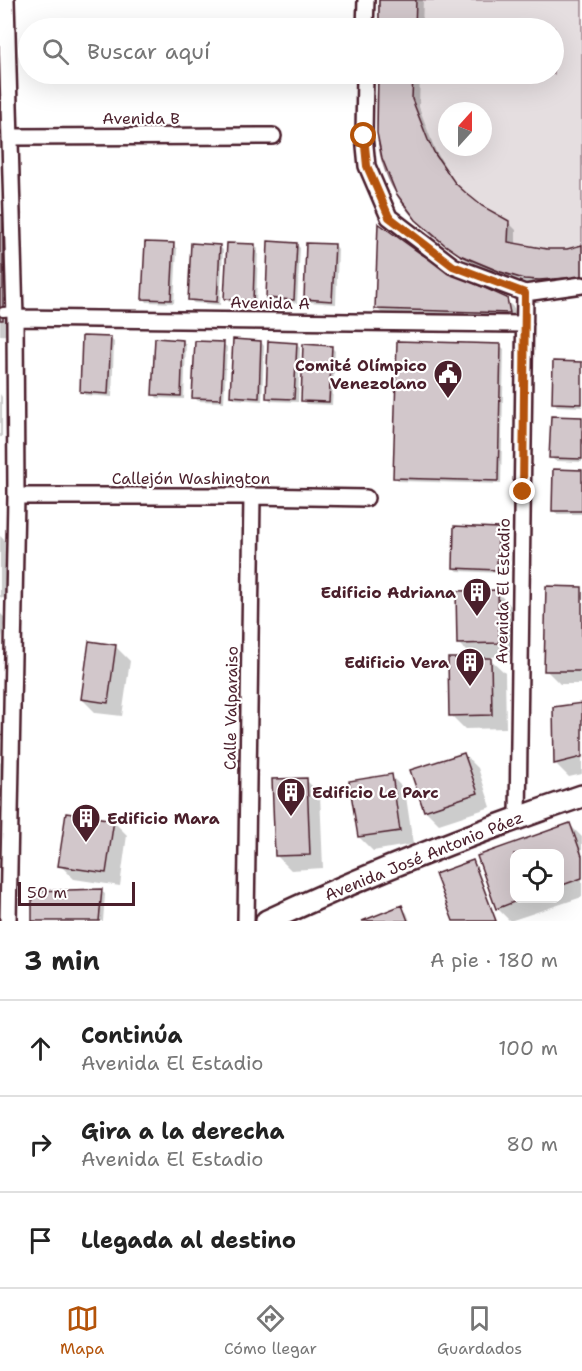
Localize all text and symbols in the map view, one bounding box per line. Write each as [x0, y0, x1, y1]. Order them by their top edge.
search box [18, 18, 564, 84]
icon: search [39, 35, 72, 68]
text: Buscar aquí [87, 37, 210, 66]
north arrow [438, 102, 492, 156]
street label: Avenida B [102, 108, 180, 129]
route start [350, 122, 376, 148]
street label: Avenida A [230, 292, 310, 314]
place label: Comité Olímpico Venezolano [295, 355, 427, 394]
public building icon: Comité Olímpico Venezolano [432, 358, 464, 400]
street label: Callejón Washington [112, 468, 270, 489]
route end [509, 478, 535, 504]
street label: Avenida El Estadio [491, 518, 515, 664]
building icon: Edificio Adriana [461, 576, 493, 618]
place label: Edificio Adriana [320, 582, 456, 603]
street label: Calle Valparaiso [219, 646, 243, 770]
building icon: Edificio Vera [454, 646, 486, 688]
place label: Edificio Vera [344, 652, 449, 673]
building icon: Edificio Le Parc [275, 776, 307, 818]
place label: Edificio Le Parc [312, 782, 439, 803]
building icon: Edificio Mara [70, 802, 102, 844]
street label: Avenida José Antonio Páez [322, 806, 526, 906]
place label: Edificio Mara [107, 808, 220, 829]
map controls [510, 849, 564, 903]
button: locate [510, 849, 564, 903]
scale bar [18, 879, 135, 906]
text: 50 m [27, 882, 67, 903]
text: 3 min [24, 943, 100, 978]
text: A pie · 180 m [430, 947, 558, 973]
text: Continúa [81, 1021, 183, 1050]
icon: ahead [24, 1032, 57, 1065]
text: 100 m [498, 1035, 558, 1061]
text: Avenida El Estadio [81, 1050, 263, 1076]
text: Gira a la derecha [81, 1117, 285, 1146]
icon: right [24, 1128, 57, 1161]
text: 80 m [506, 1131, 558, 1157]
text: Avenida El Estadio [81, 1146, 263, 1172]
icon: arrive [24, 1224, 57, 1257]
text: Llegada al destino [81, 1226, 296, 1255]
tab: Mapa [60, 1302, 104, 1359]
tab: Cómo llegar [224, 1302, 317, 1359]
tab: Guardados [437, 1302, 522, 1359]

